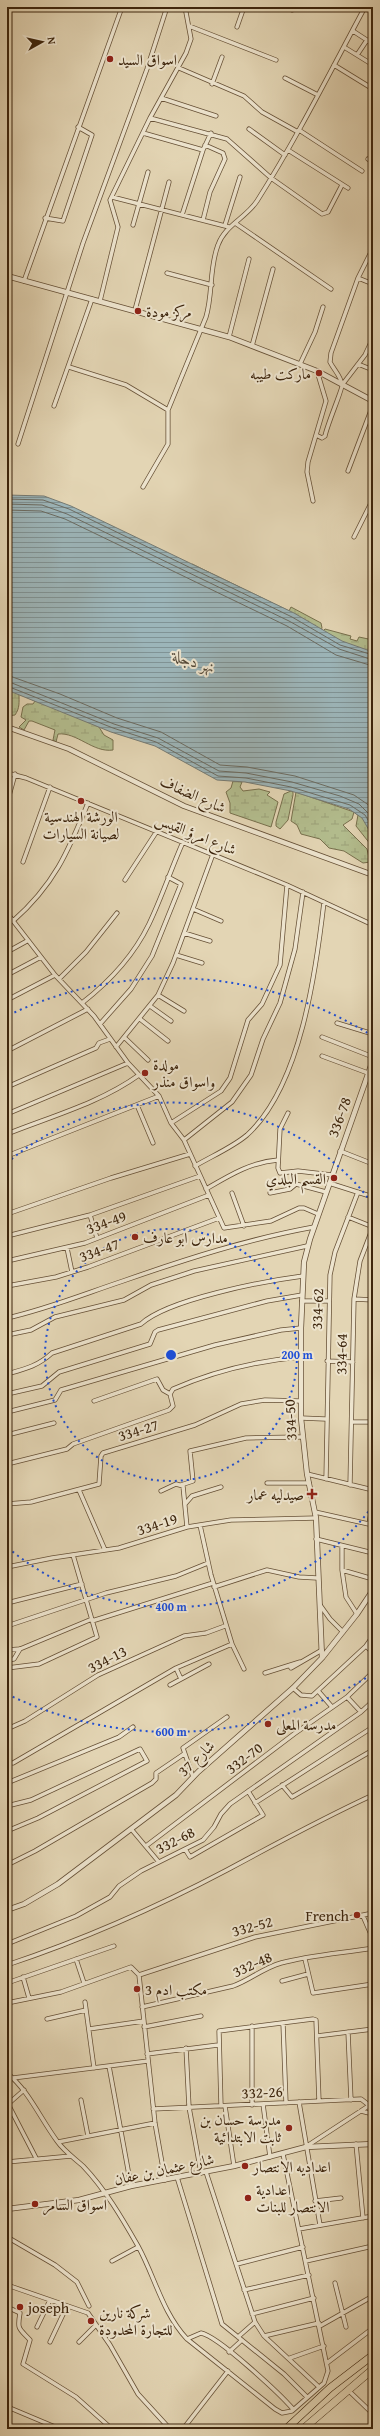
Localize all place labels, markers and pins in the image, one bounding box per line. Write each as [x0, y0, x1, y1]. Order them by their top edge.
place label: اسواق السيد [118, 49, 177, 70]
marker: اسواق السيد [105, 54, 115, 64]
place label: مركز مودة [146, 301, 192, 323]
marker: مركز مودة [133, 306, 143, 316]
place label: ماركت طيبه [250, 363, 311, 384]
marker: ماركت طيبه [314, 368, 324, 378]
marker: الورشة الهندسية لصيانة السيارات [76, 796, 86, 806]
place label: الورشة الهندسية لصيانة السيارات [42, 806, 120, 844]
place label: مولدة واسواق منذر [151, 1054, 215, 1092]
marker: مولدة واسواق منذر [140, 1068, 150, 1078]
place label: القسم البلدي [266, 1168, 326, 1194]
marker: القسم البلدي [329, 1173, 339, 1183]
place label: مدارس ابو عارف [143, 1227, 228, 1248]
marker: مدارس ابو عارف [130, 1232, 140, 1242]
centre of rings [164, 1348, 178, 1362]
place label: صيدليه عمار [246, 1484, 304, 1505]
marker: صيدليه عمار [307, 1489, 317, 1499]
place label: مدرسة المعلى [276, 1714, 336, 1736]
marker: مدرسة المعلى [263, 1719, 273, 1729]
place label: French [305, 1905, 350, 1926]
marker: French [352, 1910, 362, 1920]
place label: مكتب ادم 3 [145, 1979, 207, 2003]
marker: مكتب ادم 3 [132, 1984, 142, 1994]
place label: مدرسة حسان بن ثابت الابتدائية [200, 2109, 281, 2147]
marker: مدرسة حسان بن ثابت الابتدائية [284, 2123, 294, 2133]
place label: اعداديه الانتصار [251, 2156, 331, 2177]
marker: اعداديه الانتصار [240, 2161, 250, 2171]
place label: اعدادية الانتصار للبنات [256, 2179, 329, 2217]
marker: اعدادية الانتصار للبنات [243, 2193, 253, 2203]
place label: اسواق السامر [43, 2194, 107, 2216]
marker: اسواق السامر [30, 2199, 40, 2209]
place label: joseph [26, 2297, 70, 2318]
marker: joseph [15, 2302, 25, 2312]
place label: شركة نارين للتجارة المحدودة [99, 2302, 173, 2340]
marker: شركة نارين للتجارة المحدودة [86, 2316, 96, 2326]

